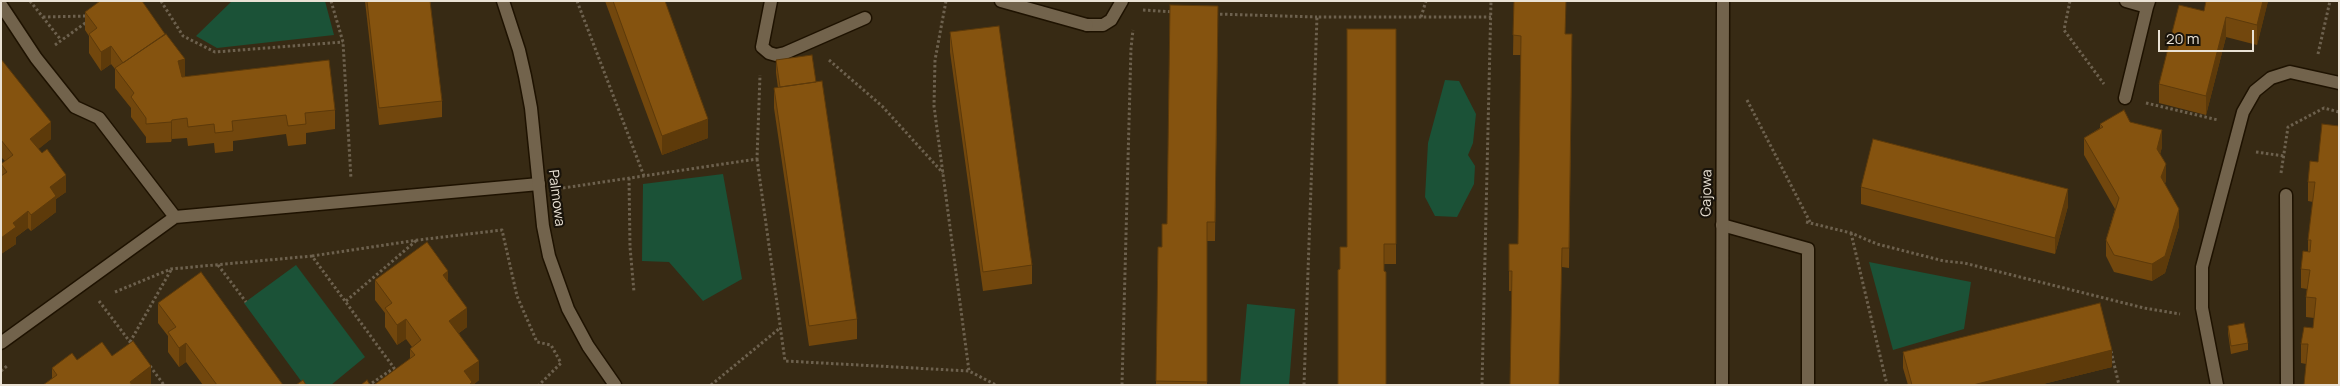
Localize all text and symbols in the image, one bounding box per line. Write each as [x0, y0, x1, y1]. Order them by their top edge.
scale bar [2160, 20, 2256, 52]
text: 20 m [2166, 28, 2199, 49]
street label: Palmowa [544, 169, 568, 227]
street label: Gajowa [1698, 169, 1716, 217]

